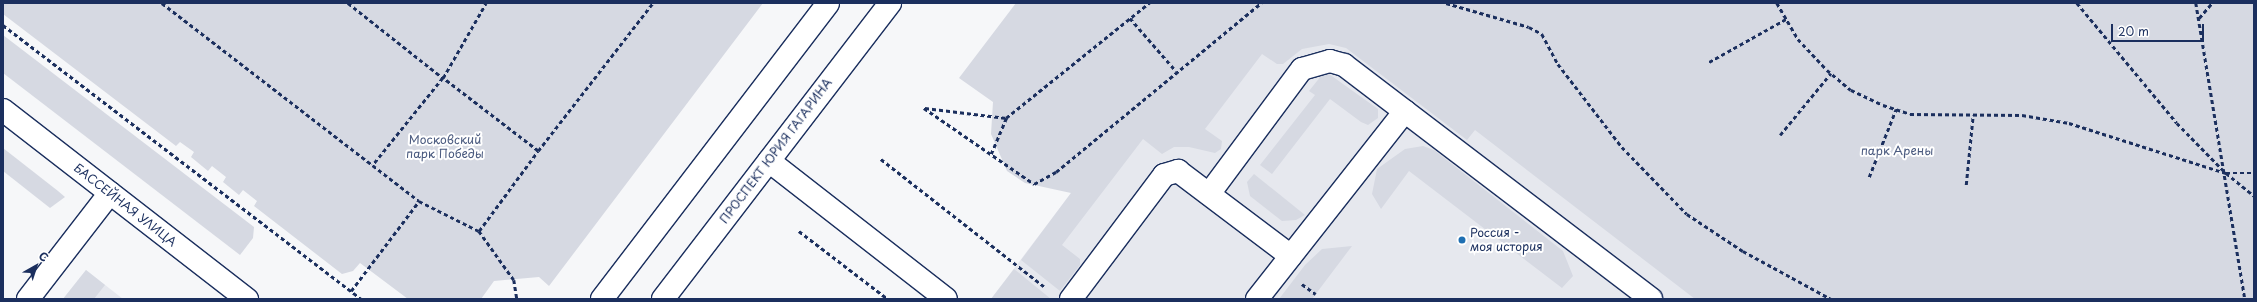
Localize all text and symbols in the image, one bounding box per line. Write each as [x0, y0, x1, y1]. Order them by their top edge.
scale bar [2113, 16, 2206, 42]
text: 20 m [2118, 22, 2149, 40]
street label: ПРОСПЕКТ ЮРИЯ ГАГАРИНА [716, 75, 836, 227]
park label: Московский парк Победы [406, 133, 484, 161]
park label: парк Арены [1861, 144, 1933, 158]
street label: БАССЕЙНАЯ УЛИЦА [71, 161, 179, 249]
place label: Россия - моя история [1470, 226, 1544, 254]
marker: Россия - моя история [1457, 235, 1467, 245]
north arrow [16, 246, 56, 286]
text: С [35, 247, 52, 265]

